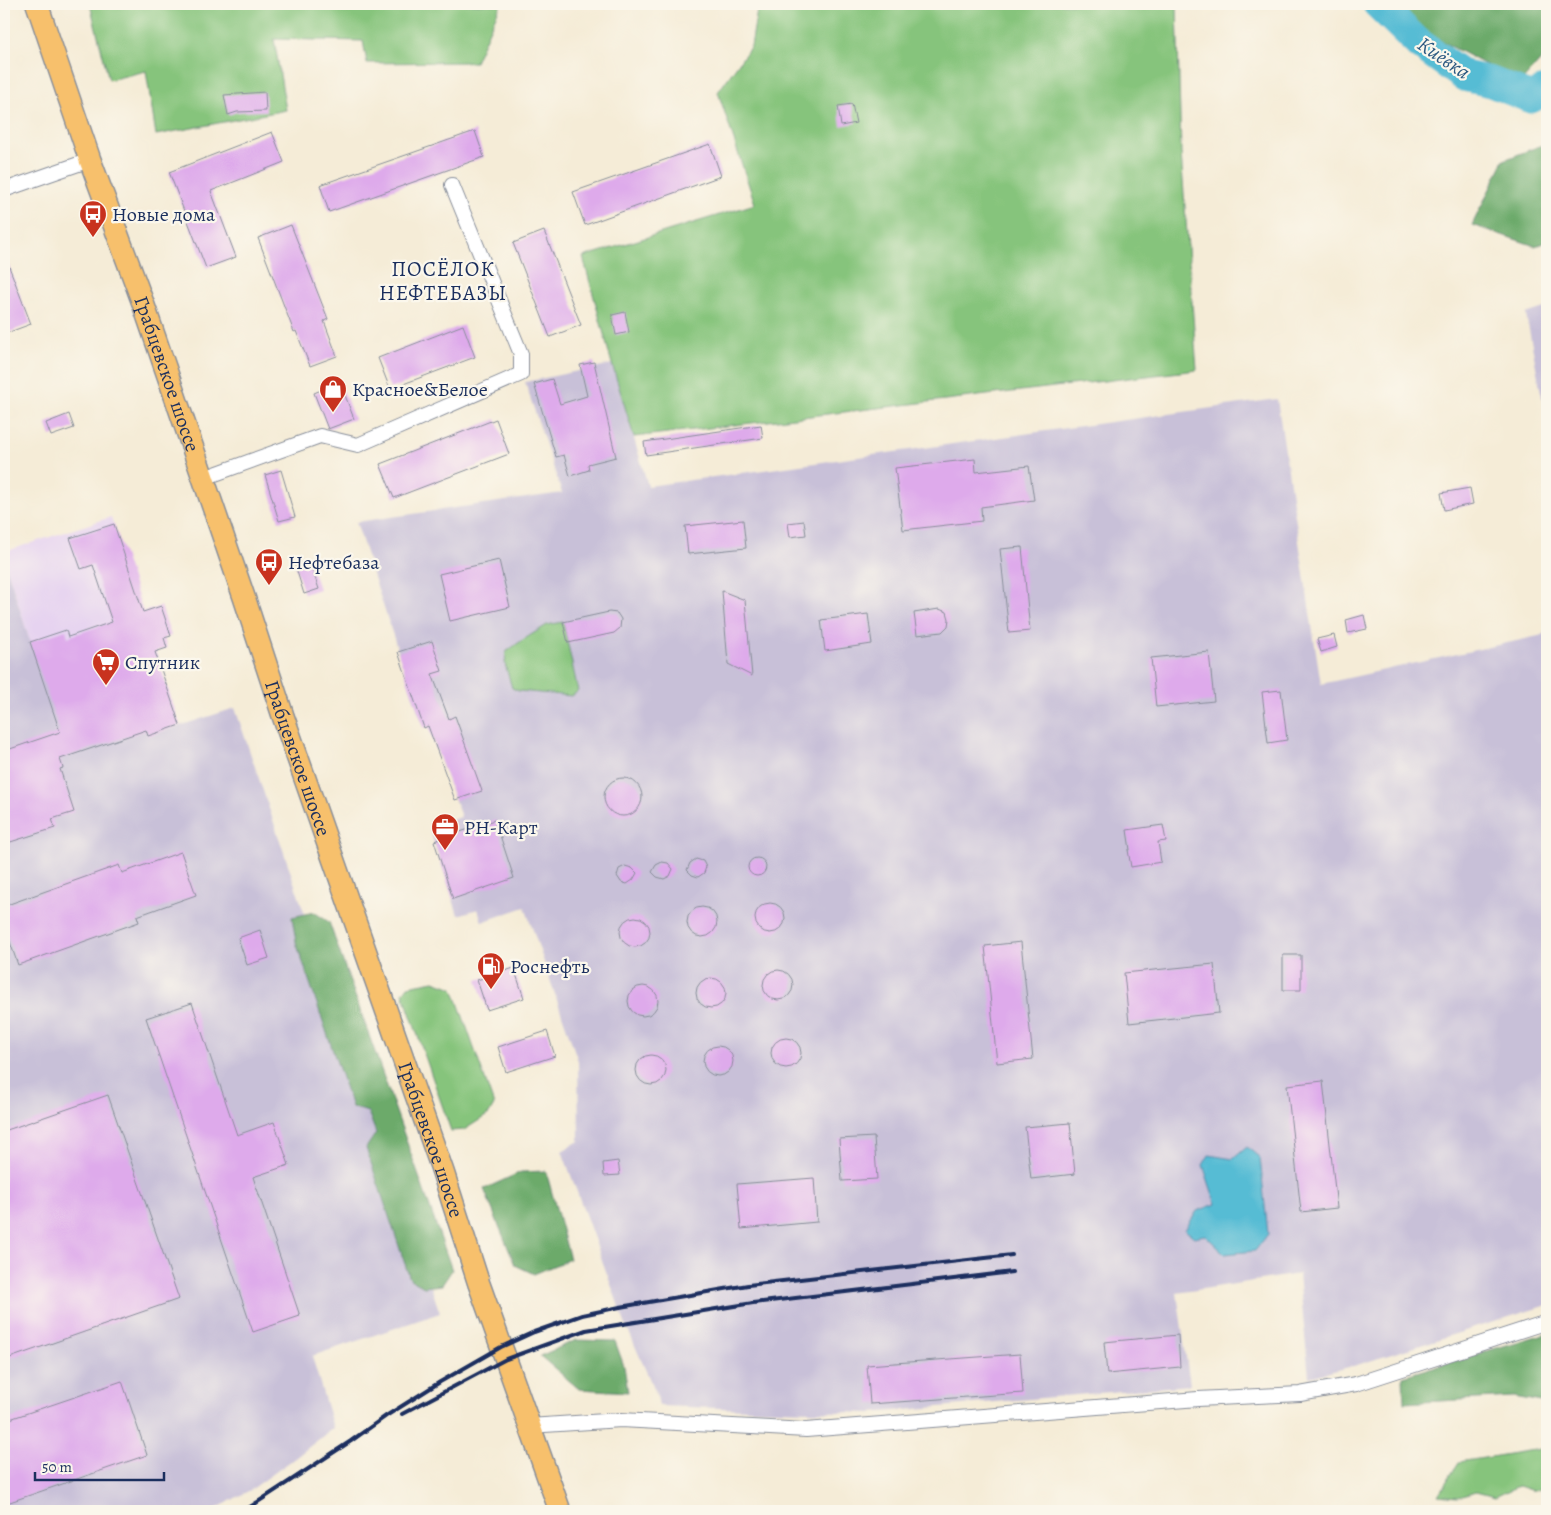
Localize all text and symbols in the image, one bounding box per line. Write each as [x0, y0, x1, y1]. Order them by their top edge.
water label: Киёвка [1412, 30, 1476, 86]
bus stop icon: Новые дома [78, 199, 108, 238]
place label: Новые дома [112, 201, 216, 228]
district label: ПОСЁЛОК НЕФТЕБАЗЫ [379, 255, 507, 307]
street label: Грабцевское шоссе [127, 292, 206, 455]
shop icon: Красное&Белое [318, 374, 348, 413]
place label: Красное&Белое [352, 376, 488, 403]
bus stop icon: Нефтебаза [254, 547, 284, 586]
place label: Нефтебаза [288, 549, 380, 576]
supermarket icon: Спутник [91, 647, 121, 686]
place label: Спутник [125, 649, 200, 676]
street label: Грабцевское шоссе [258, 677, 337, 840]
office icon: РН-Карт [430, 812, 460, 851]
place label: РН-Карт [464, 814, 538, 841]
fuel station icon: Роснефть [476, 951, 506, 990]
place label: Роснефть [510, 953, 590, 980]
street label: Грабцевское шоссе [391, 1058, 470, 1221]
scale bar [35, 1450, 164, 1482]
text: 50 m [42, 1457, 72, 1477]

